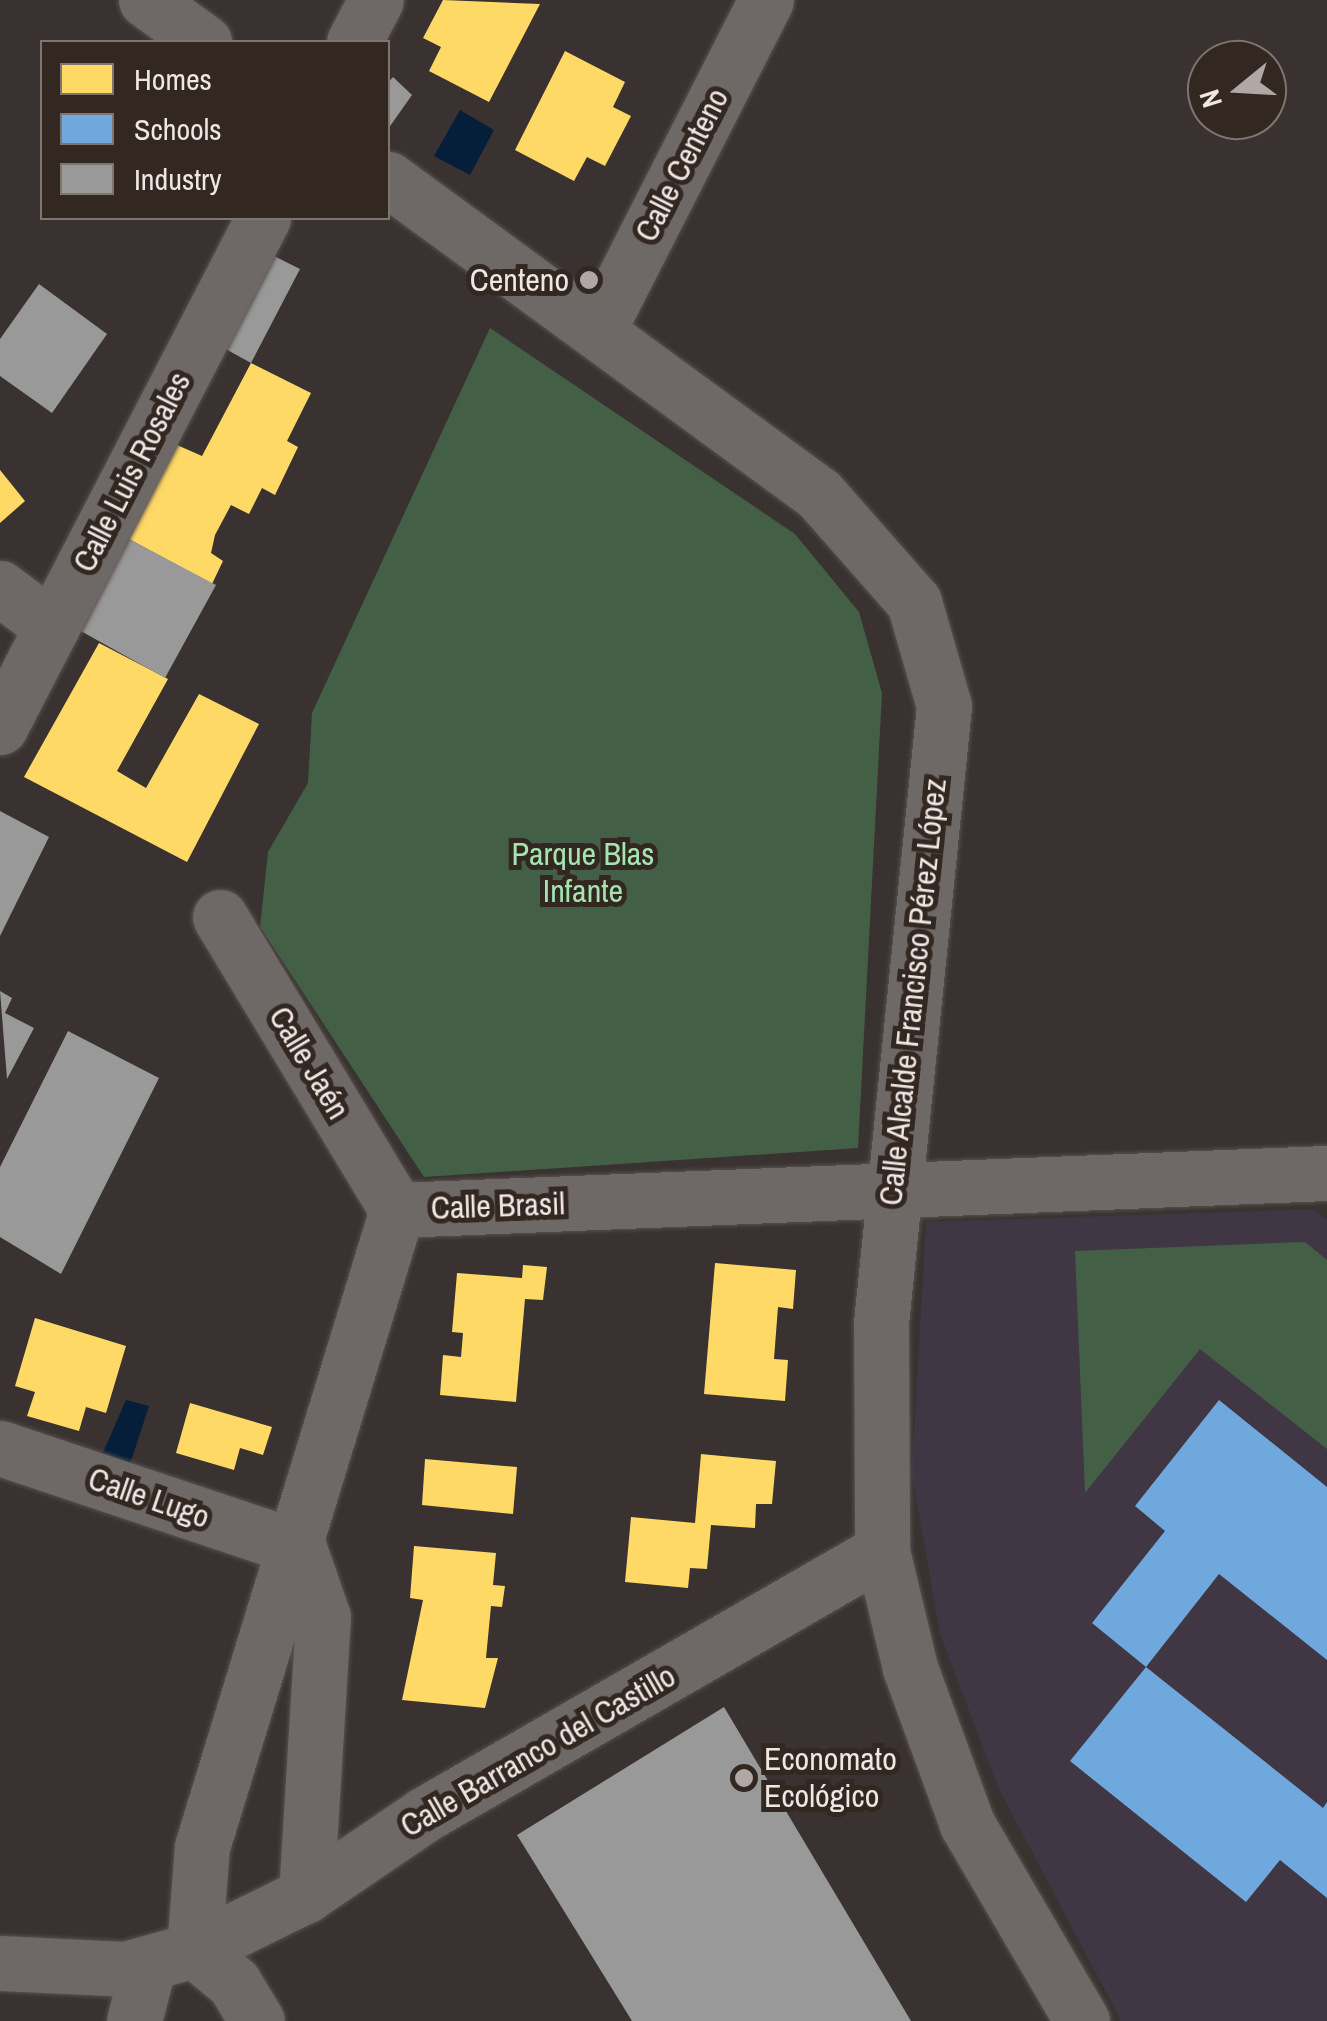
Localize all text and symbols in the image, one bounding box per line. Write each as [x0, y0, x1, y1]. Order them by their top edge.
legend [40, 40, 390, 220]
north arrow [1187, 40, 1287, 140]
text: Homes [134, 59, 212, 99]
street label: Calle Centeno [627, 82, 737, 248]
text: N [1190, 85, 1231, 112]
text: Schools [134, 109, 222, 149]
text: Industry [134, 159, 222, 199]
place label: Centeno [470, 261, 569, 299]
marker: Centeno [578, 269, 600, 291]
street label: Calle Luis Rosales [65, 366, 199, 578]
street label: Calle Alcalde Francisco Pérez López [871, 776, 955, 1208]
park label: Parque Blas Infante [512, 836, 654, 911]
street label: Calle Jaén [261, 1000, 357, 1126]
street label: Calle Brasil [430, 1184, 566, 1228]
street label: Calle Lugo [83, 1459, 215, 1537]
street label: Calle Barranco del Castillo [394, 1657, 682, 1845]
place label: Economato Ecológico [764, 1741, 897, 1816]
marker: Economato Ecológico [733, 1767, 755, 1789]

